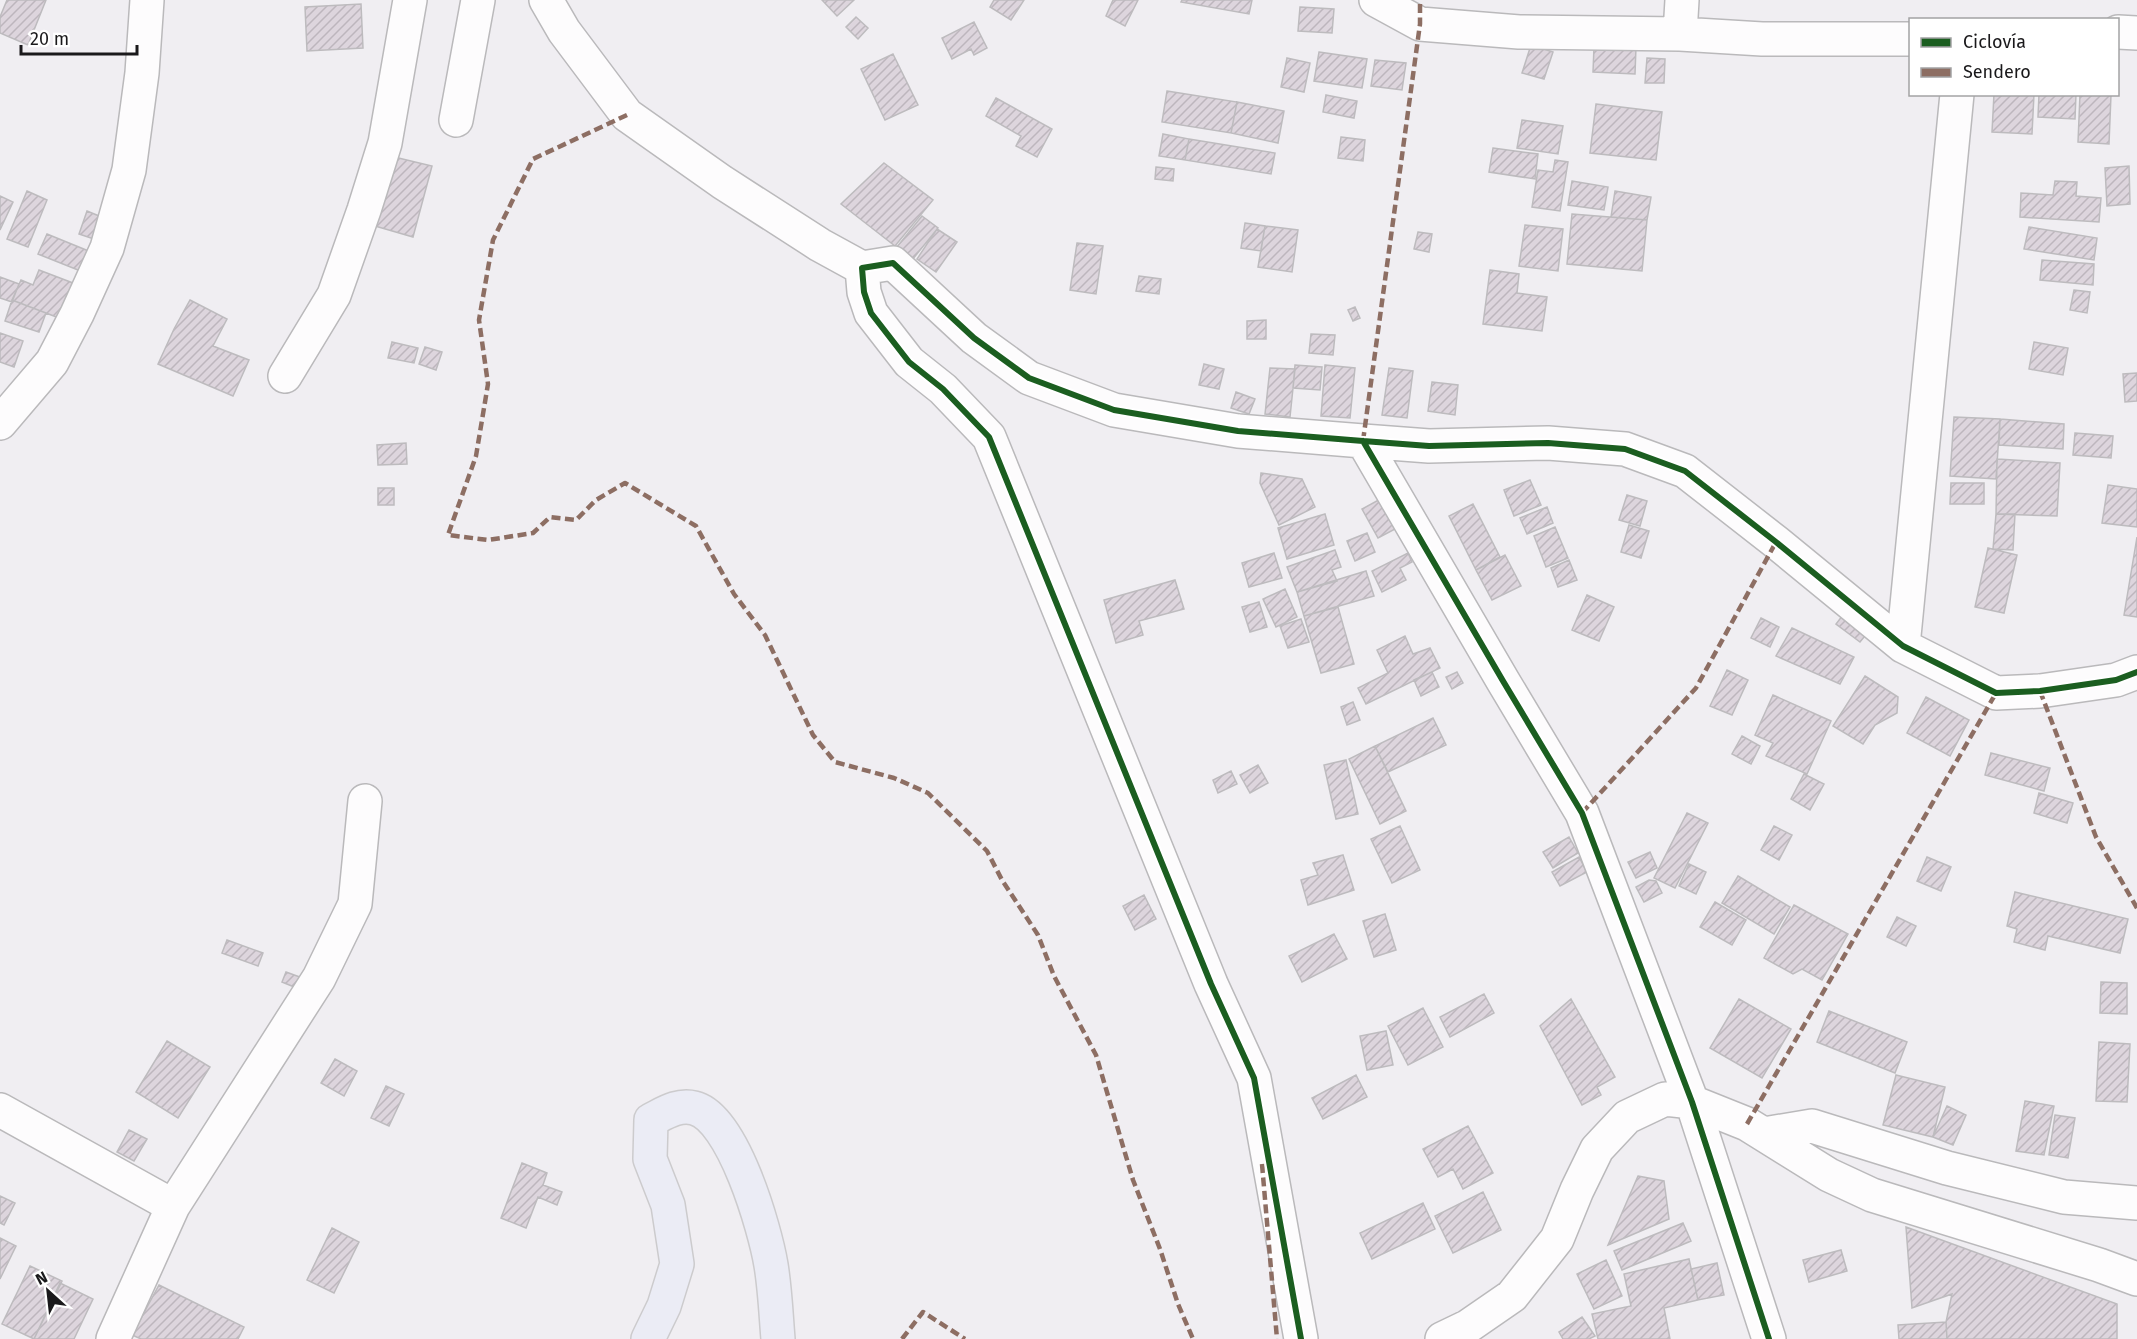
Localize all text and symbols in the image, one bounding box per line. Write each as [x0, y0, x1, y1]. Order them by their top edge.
scale bar [21, 18, 136, 56]
legend [1909, 18, 2119, 96]
text: 20 m [30, 28, 69, 50]
text: Ciclovía [1963, 31, 2026, 53]
text: Sendero [1963, 61, 2031, 83]
north arrow [18, 1261, 78, 1321]
text: N [32, 1267, 50, 1289]

